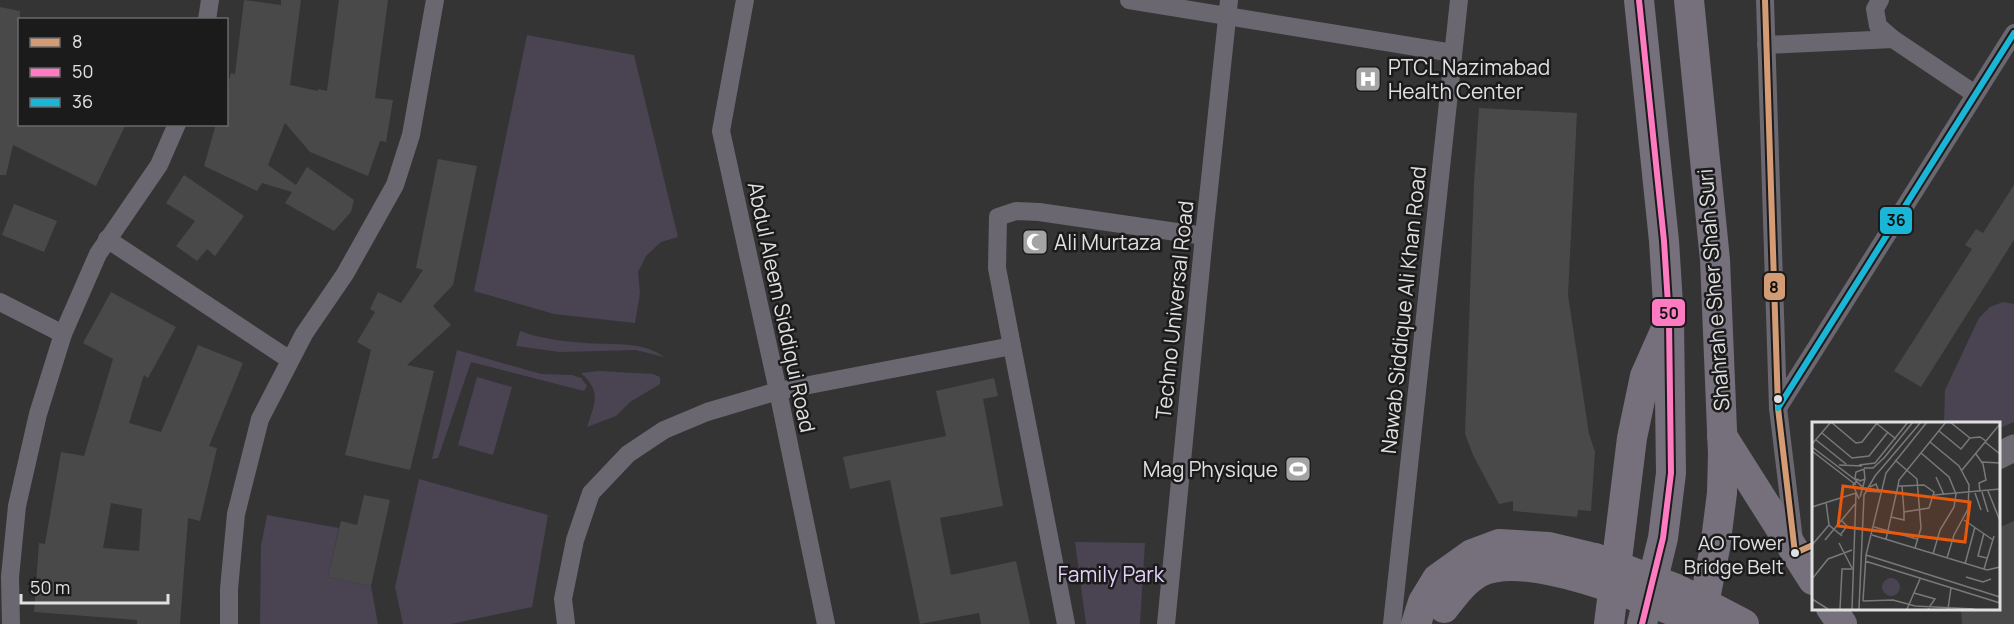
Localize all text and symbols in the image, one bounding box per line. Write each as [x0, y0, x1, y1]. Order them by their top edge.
legend [18, 18, 228, 126]
text: 8 [72, 29, 82, 53]
place label: PTCL Nazimabad Health Center [1388, 53, 1550, 105]
text: 50 [72, 59, 93, 83]
hospital icon: PTCL Nazimabad Health Center [1353, 64, 1383, 94]
text: 36 [72, 89, 93, 113]
street label: Nawab Siddique Ali Khan Road [1374, 165, 1432, 455]
street label: Shahrah e Sher Shah Suri [1691, 168, 1735, 412]
street label: Abdul Aleem Siddiqui Road [742, 179, 822, 435]
street label: Techno Universal Road [1149, 199, 1199, 421]
line badge: 36 [1879, 206, 1913, 235]
text: 36 [1886, 209, 1906, 231]
mosque icon: Ali Murtaza [1020, 227, 1050, 257]
place label: Ali Murtaza [1054, 228, 1161, 256]
line badge: 8 [1763, 272, 1786, 301]
text: 8 [1769, 276, 1779, 298]
line badge: 50 [1651, 298, 1686, 327]
text: 50 [1659, 302, 1679, 324]
unlabelled marker [1772, 393, 1784, 405]
inset map [1812, 422, 1999, 609]
sports icon: Mag Physique [1283, 454, 1313, 484]
place label: Mag Physique [1143, 455, 1278, 483]
place label: AO Tower Bridge Belt [1684, 529, 1784, 580]
marker: AO Tower Bridge Belt [1789, 547, 1801, 559]
park label: Family Park [1058, 560, 1165, 588]
scale bar [21, 567, 168, 605]
text: 50 m [30, 575, 70, 599]

